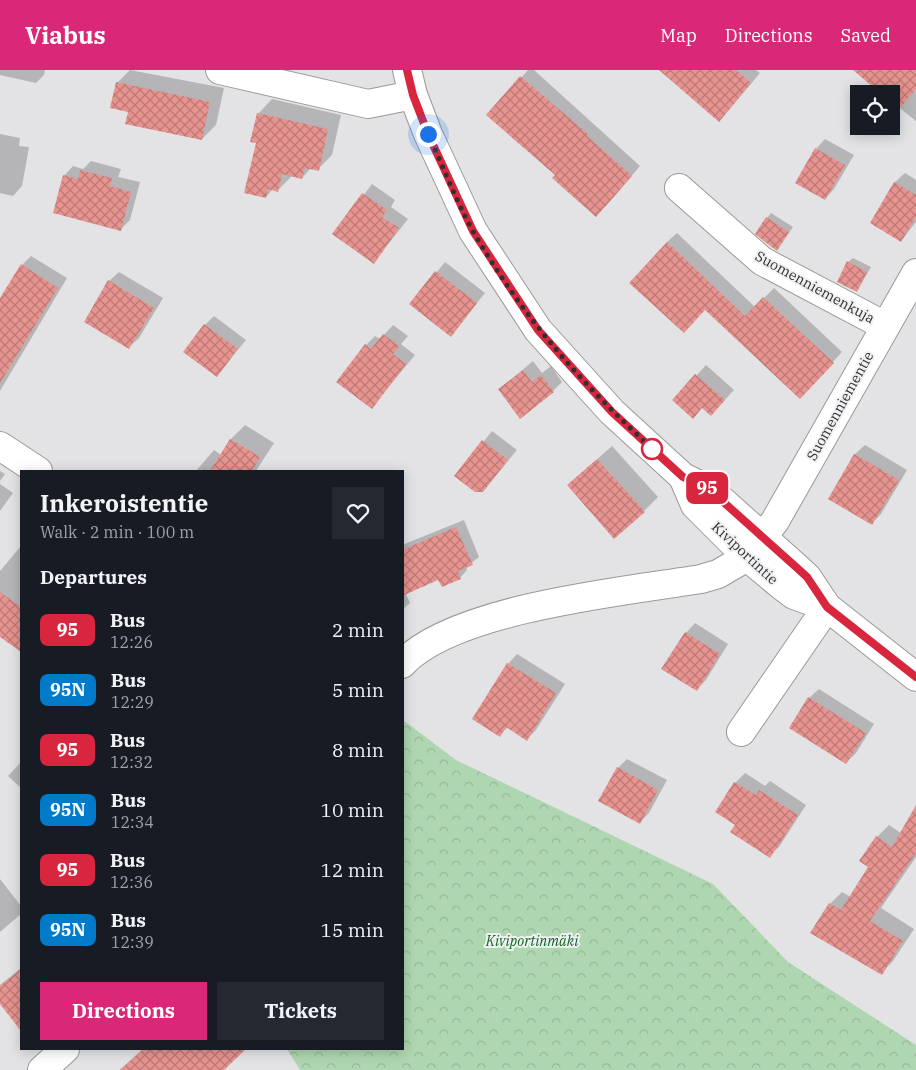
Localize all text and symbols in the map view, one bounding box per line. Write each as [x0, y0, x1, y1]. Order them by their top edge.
text: Viabus [25, 19, 106, 51]
text: Map [660, 24, 697, 47]
text: Directions [725, 24, 813, 47]
text: Saved [841, 24, 891, 47]
map controls [850, 85, 900, 135]
button: locate [850, 85, 900, 135]
your location [416, 122, 441, 147]
street label: Suomenniemenkuja [752, 247, 878, 327]
street label: Suomenniementie [803, 348, 877, 464]
unlabelled marker [641, 438, 663, 460]
line badge: 95 [684, 472, 730, 504]
text: 95 [696, 476, 718, 499]
text: Inkeroistentie [40, 487, 208, 519]
button: heart [332, 487, 384, 539]
street label: Kiviportintie [708, 518, 782, 588]
text: Walk · 2 min · 100 m [40, 522, 194, 542]
text: Departures [40, 565, 147, 589]
text: Bus [110, 608, 145, 632]
text: 95 [57, 618, 78, 641]
text: 2 min [332, 618, 384, 642]
text: 12:26 [110, 632, 153, 652]
text: Bus [111, 668, 146, 692]
text: 95N [50, 678, 86, 701]
text: 5 min [332, 678, 384, 702]
text: 12:29 [111, 692, 154, 712]
text: Bus [110, 728, 145, 752]
text: 95 [57, 738, 78, 761]
text: 8 min [332, 738, 384, 762]
text: 12:32 [110, 752, 153, 772]
text: Bus [111, 788, 146, 812]
text: 95N [50, 798, 86, 821]
text: 10 min [321, 798, 384, 822]
text: 12:34 [111, 812, 154, 832]
text: Bus [110, 848, 145, 872]
text: 95 [57, 858, 78, 881]
text: 12 min [321, 858, 384, 882]
text: 12:36 [110, 872, 153, 892]
text: Bus [111, 908, 146, 932]
text: 95N [50, 918, 86, 941]
text: 15 min [321, 918, 384, 942]
text: 12:39 [111, 932, 154, 952]
park label: Kiviportinmäki [485, 932, 579, 950]
button: Directions [40, 982, 207, 1040]
button: Tickets [217, 982, 384, 1040]

